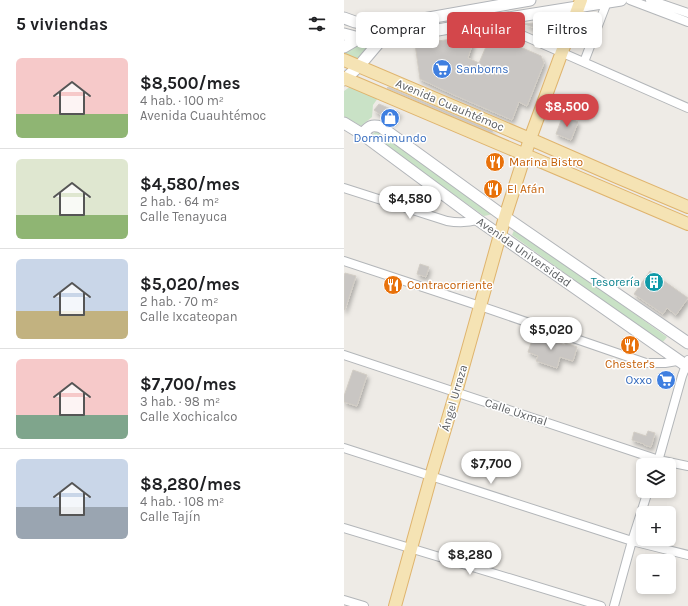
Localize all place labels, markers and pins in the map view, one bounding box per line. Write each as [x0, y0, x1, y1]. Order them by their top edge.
supermarket icon: Sanborns [431, 58, 453, 80]
place label: Sanborns [456, 62, 509, 76]
pin: $8,500 [534, 94, 600, 128]
shop icon: Dormimundo [379, 107, 401, 129]
place label: Dormimundo [353, 131, 427, 145]
restaurant icon: Marina Bistro [484, 151, 506, 173]
place label: Marina Bistro [509, 155, 583, 169]
restaurant icon: El Afán [482, 178, 504, 200]
place label: El Afán [507, 182, 545, 196]
pin: $4,580 [377, 186, 443, 220]
building icon: Tesorería [643, 271, 665, 293]
restaurant icon: Contracorriente [382, 274, 404, 296]
place label: Tesorería [591, 275, 640, 289]
place label: Contracorriente [407, 278, 493, 292]
pin: $5,020 [518, 317, 584, 351]
restaurant icon: Chester's [619, 334, 641, 356]
place label: Chester's [605, 357, 655, 371]
supermarket icon: Oxxo [655, 369, 677, 391]
place label: Oxxo [625, 373, 652, 387]
pin: $7,700 [458, 451, 524, 485]
pin: $8,280 [437, 542, 503, 576]

